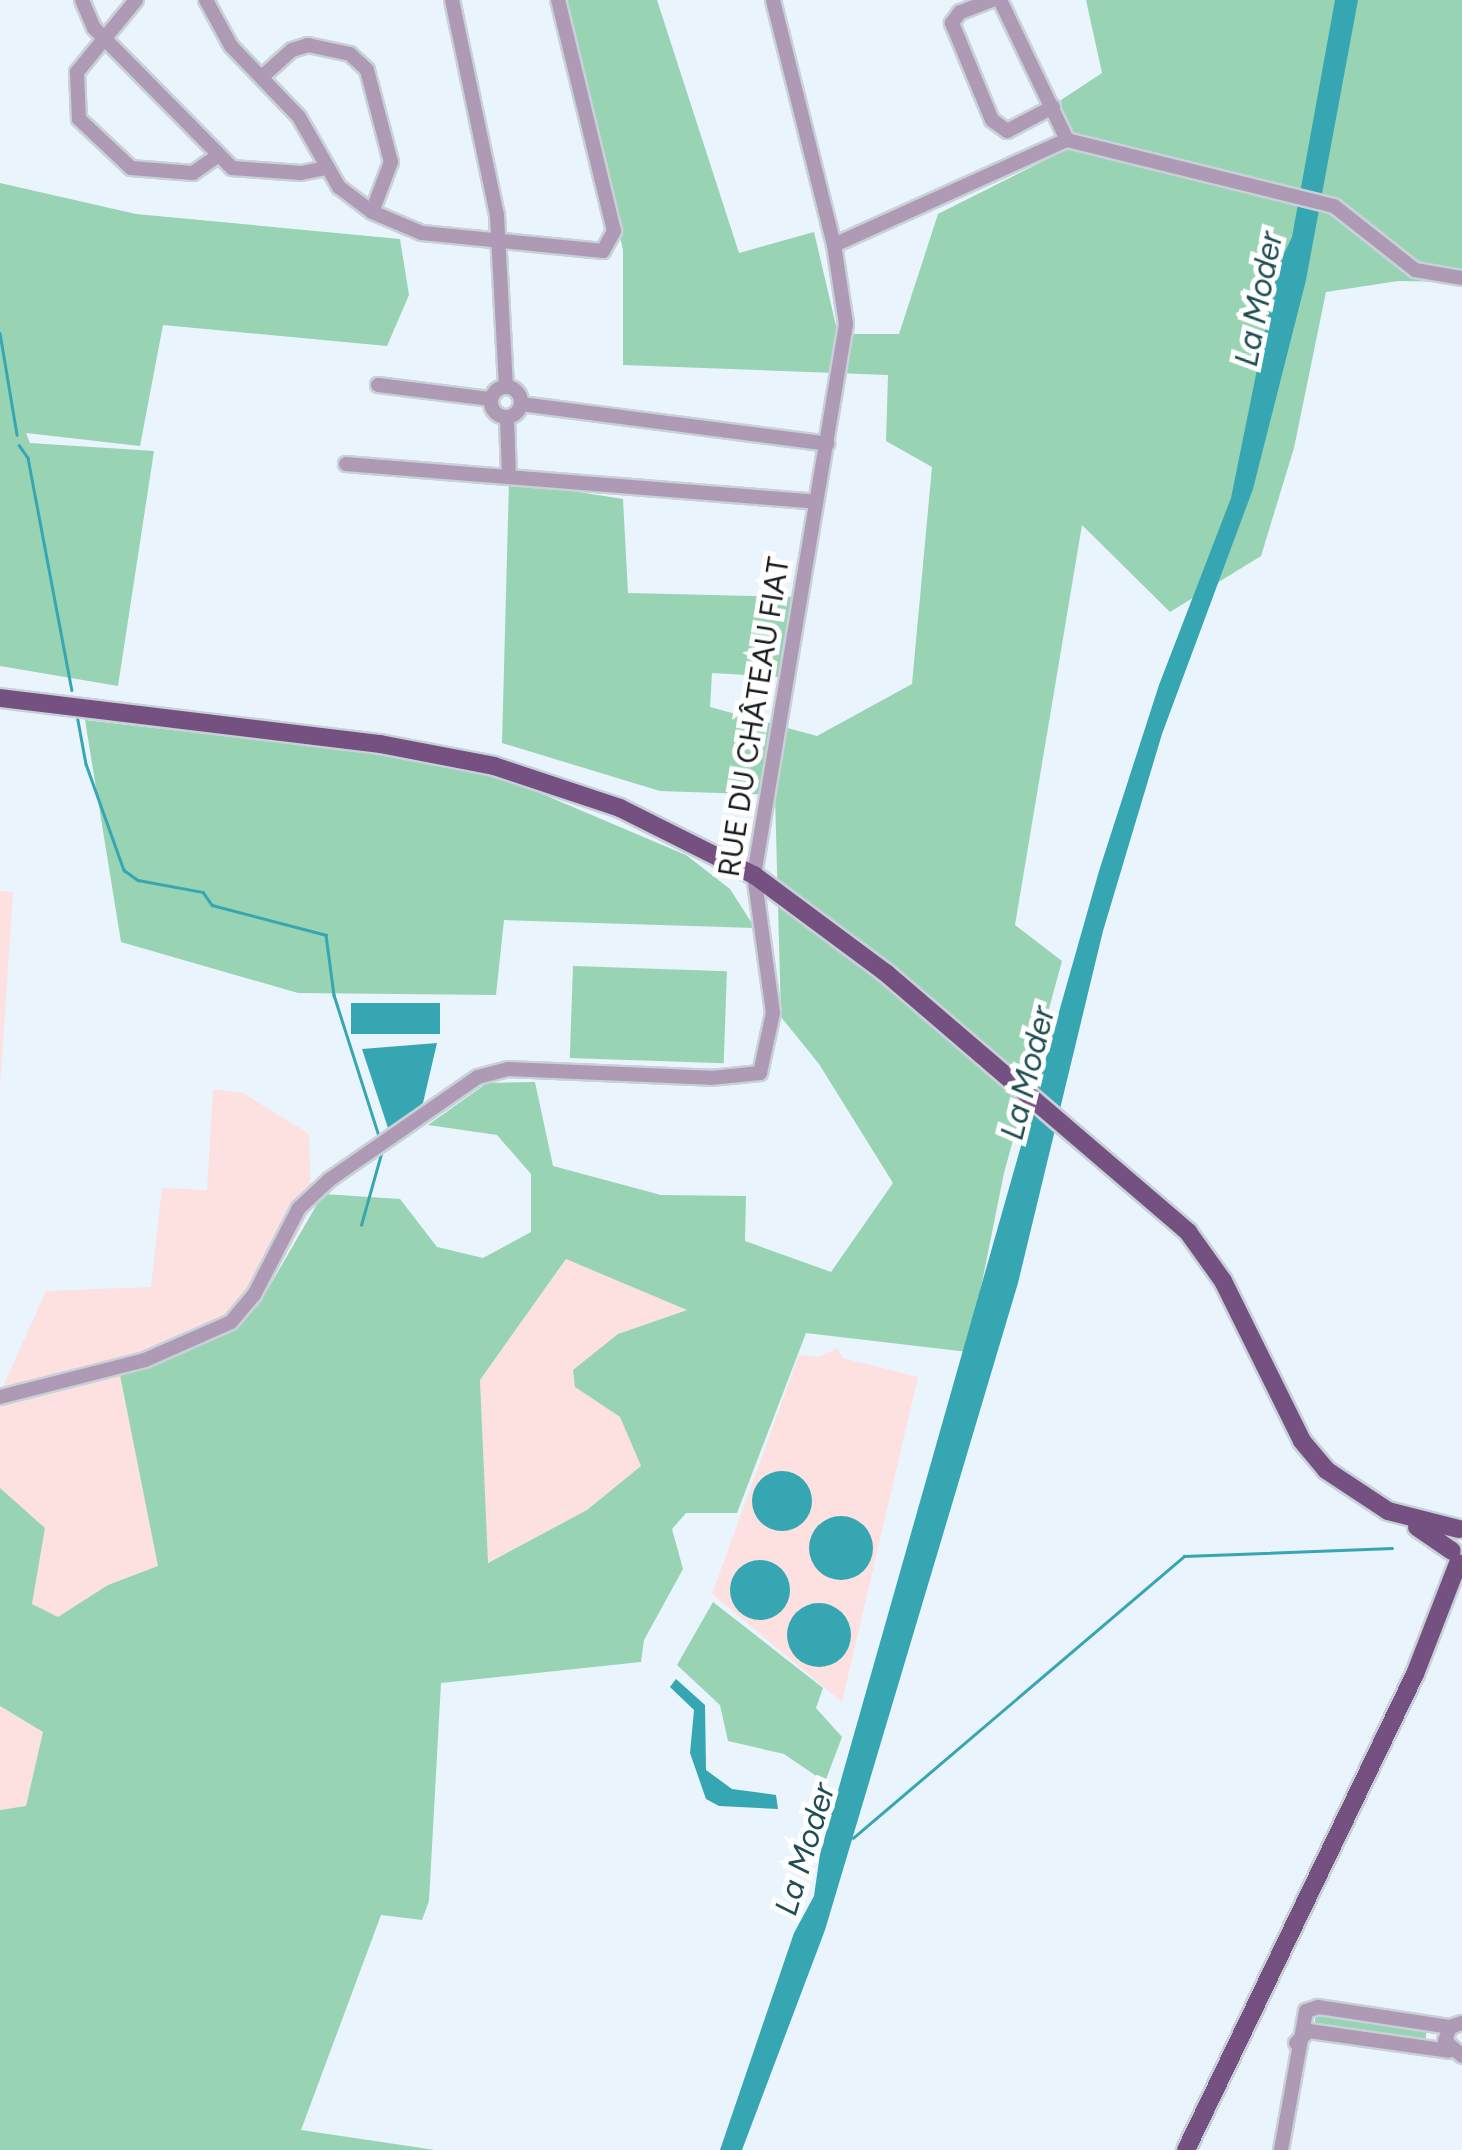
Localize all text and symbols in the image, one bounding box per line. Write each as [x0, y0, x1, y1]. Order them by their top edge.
water label: La Moder [1227, 229, 1291, 369]
street label: RUE DU CHÂTEAU FIAT [711, 555, 797, 879]
water label: La Moder [993, 1002, 1063, 1144]
water label: La Moder [767, 1778, 843, 1920]

